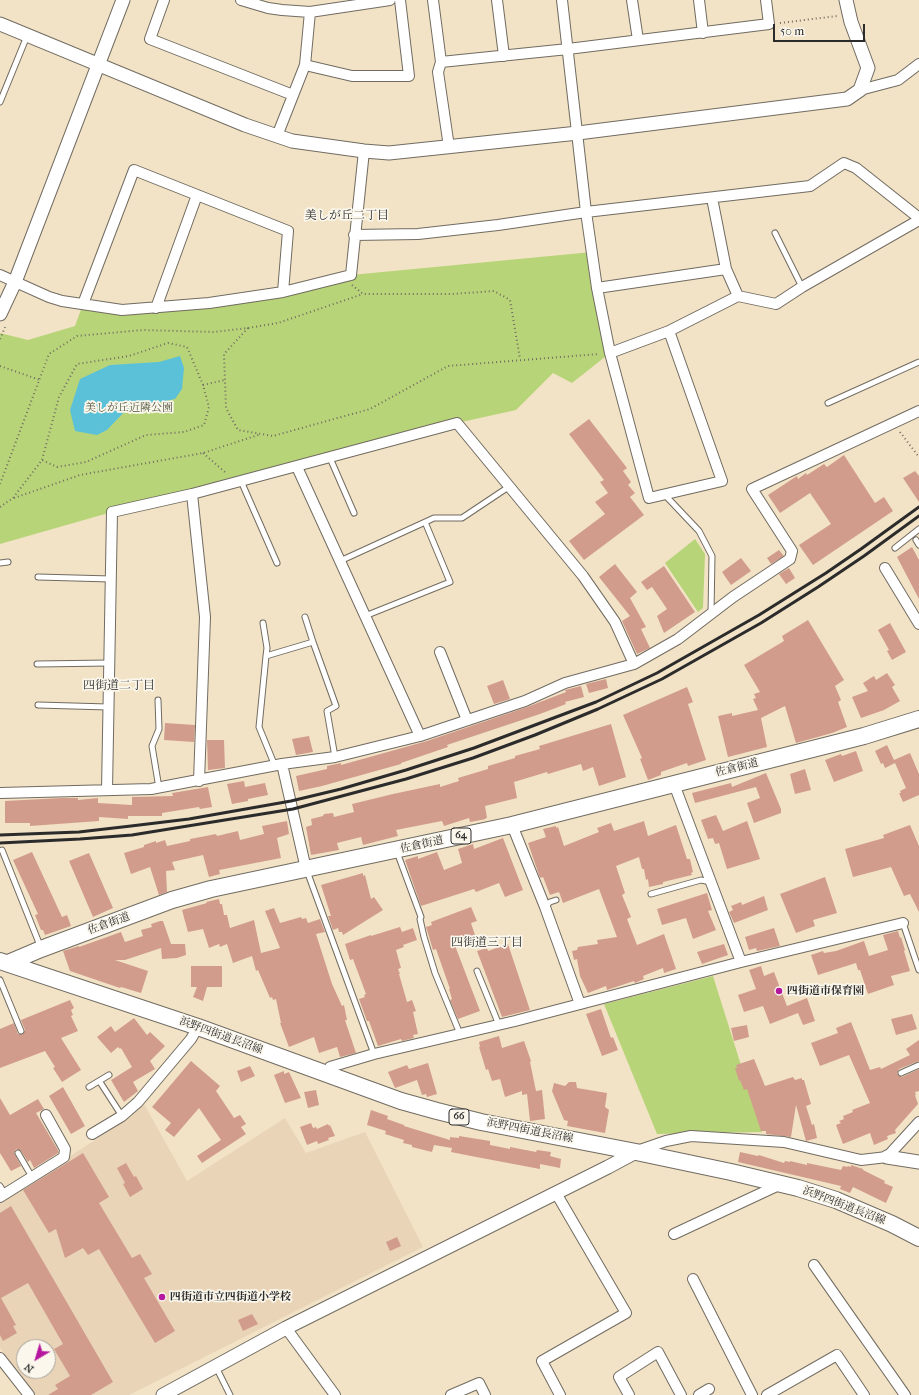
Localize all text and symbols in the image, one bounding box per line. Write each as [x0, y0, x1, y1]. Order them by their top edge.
scale bar [775, 16, 867, 42]
text: 50 m [780, 24, 804, 38]
district label: 美しが丘二丁目 [305, 209, 389, 223]
park label: 美しが丘近隣公園 [85, 401, 173, 415]
district label: 四街道二丁目 [83, 679, 155, 693]
street label: 佐倉街道 [714, 756, 760, 780]
road number: 64 [451, 828, 471, 844]
street label: 佐倉街道 [399, 834, 445, 856]
street label: 佐倉街道 [86, 910, 132, 938]
district label: 四街道三丁目 [451, 936, 523, 950]
place label: 四街道市保育園 [787, 984, 864, 998]
marker: 四街道市保育園 [774, 986, 784, 996]
street label: 浜野四街道長沼線 [177, 1015, 265, 1057]
road number: 66 [449, 1109, 469, 1125]
street label: 浜野四街道長沼線 [486, 1116, 574, 1146]
street label: 浜野四街道長沼線 [801, 1184, 887, 1228]
place label: 四街道市立四街道小学校 [170, 1290, 291, 1304]
marker: 四街道市立四街道小学校 [157, 1292, 167, 1302]
north arrow [16, 1339, 56, 1379]
text: N [22, 1360, 36, 1376]

